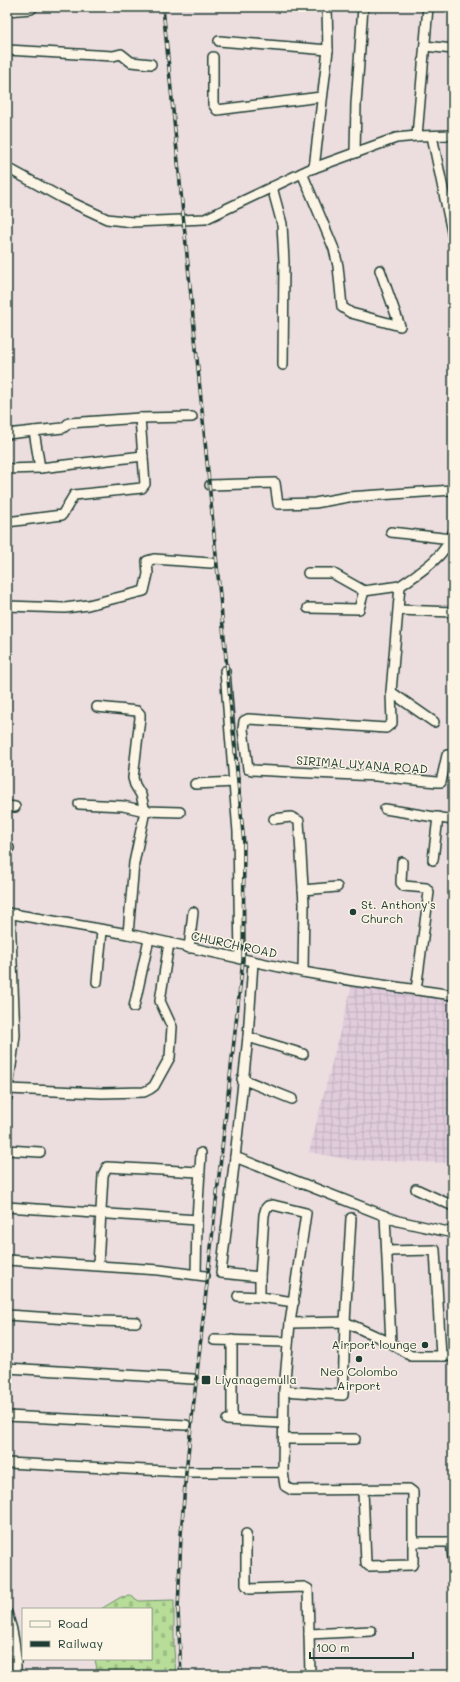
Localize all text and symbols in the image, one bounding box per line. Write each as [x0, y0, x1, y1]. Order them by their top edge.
street label: SIRIMAL UYANA ROAD [296, 751, 428, 777]
place label: St. Anthony's Church [361, 896, 436, 926]
marker: St. Anthony's Church [348, 907, 358, 917]
street label: CHURCH ROAD [190, 927, 279, 961]
place label: Airport lounge [332, 1336, 417, 1352]
marker: Airport lounge [420, 1340, 430, 1350]
marker: Neo Colombo Airport [354, 1354, 364, 1364]
place label: Neo Colombo Airport [320, 1363, 398, 1393]
place label: Liyanagemulla [215, 1371, 297, 1387]
marker: Liyanagemulla [200, 1374, 212, 1386]
legend [22, 1608, 152, 1660]
text: Road [58, 1615, 88, 1631]
scale bar [310, 1634, 413, 1660]
text: Railway [58, 1635, 103, 1651]
text: 100 m [316, 1639, 350, 1655]

